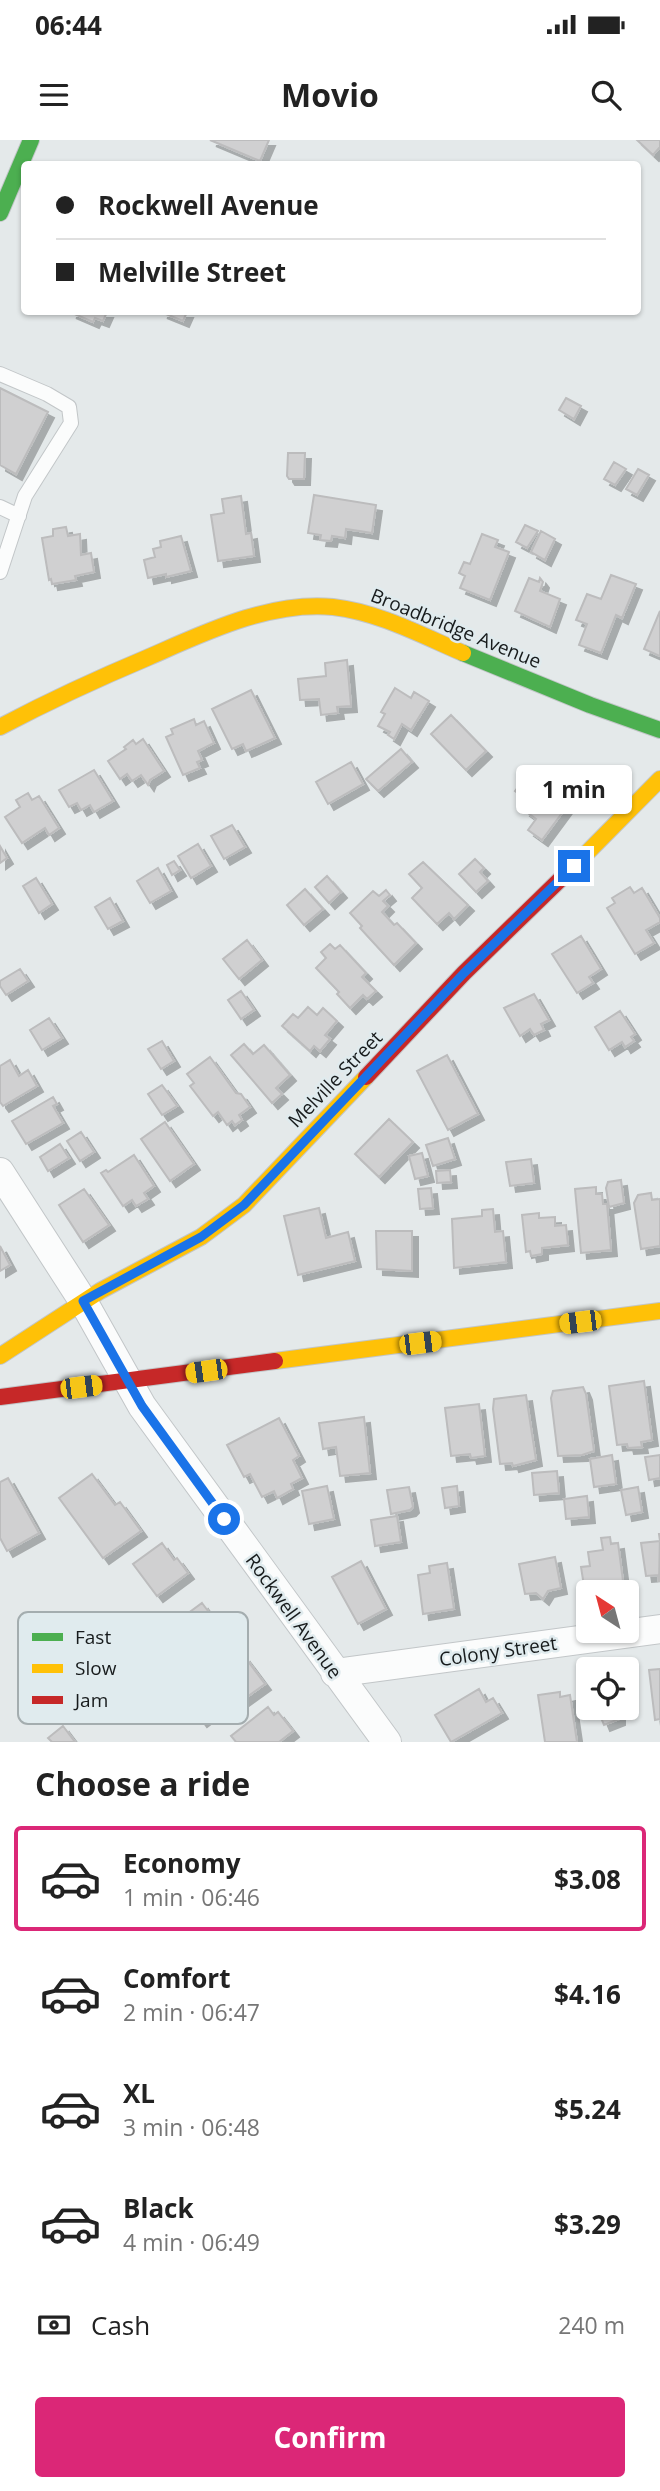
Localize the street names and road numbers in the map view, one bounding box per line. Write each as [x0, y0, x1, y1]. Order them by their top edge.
street label: Broadbridge Avenue [367, 582, 545, 674]
street label: Melville Street [282, 1025, 388, 1133]
street label: Rockwell Avenue [240, 1548, 348, 1684]
street label: Colony Street [437, 1630, 559, 1672]

